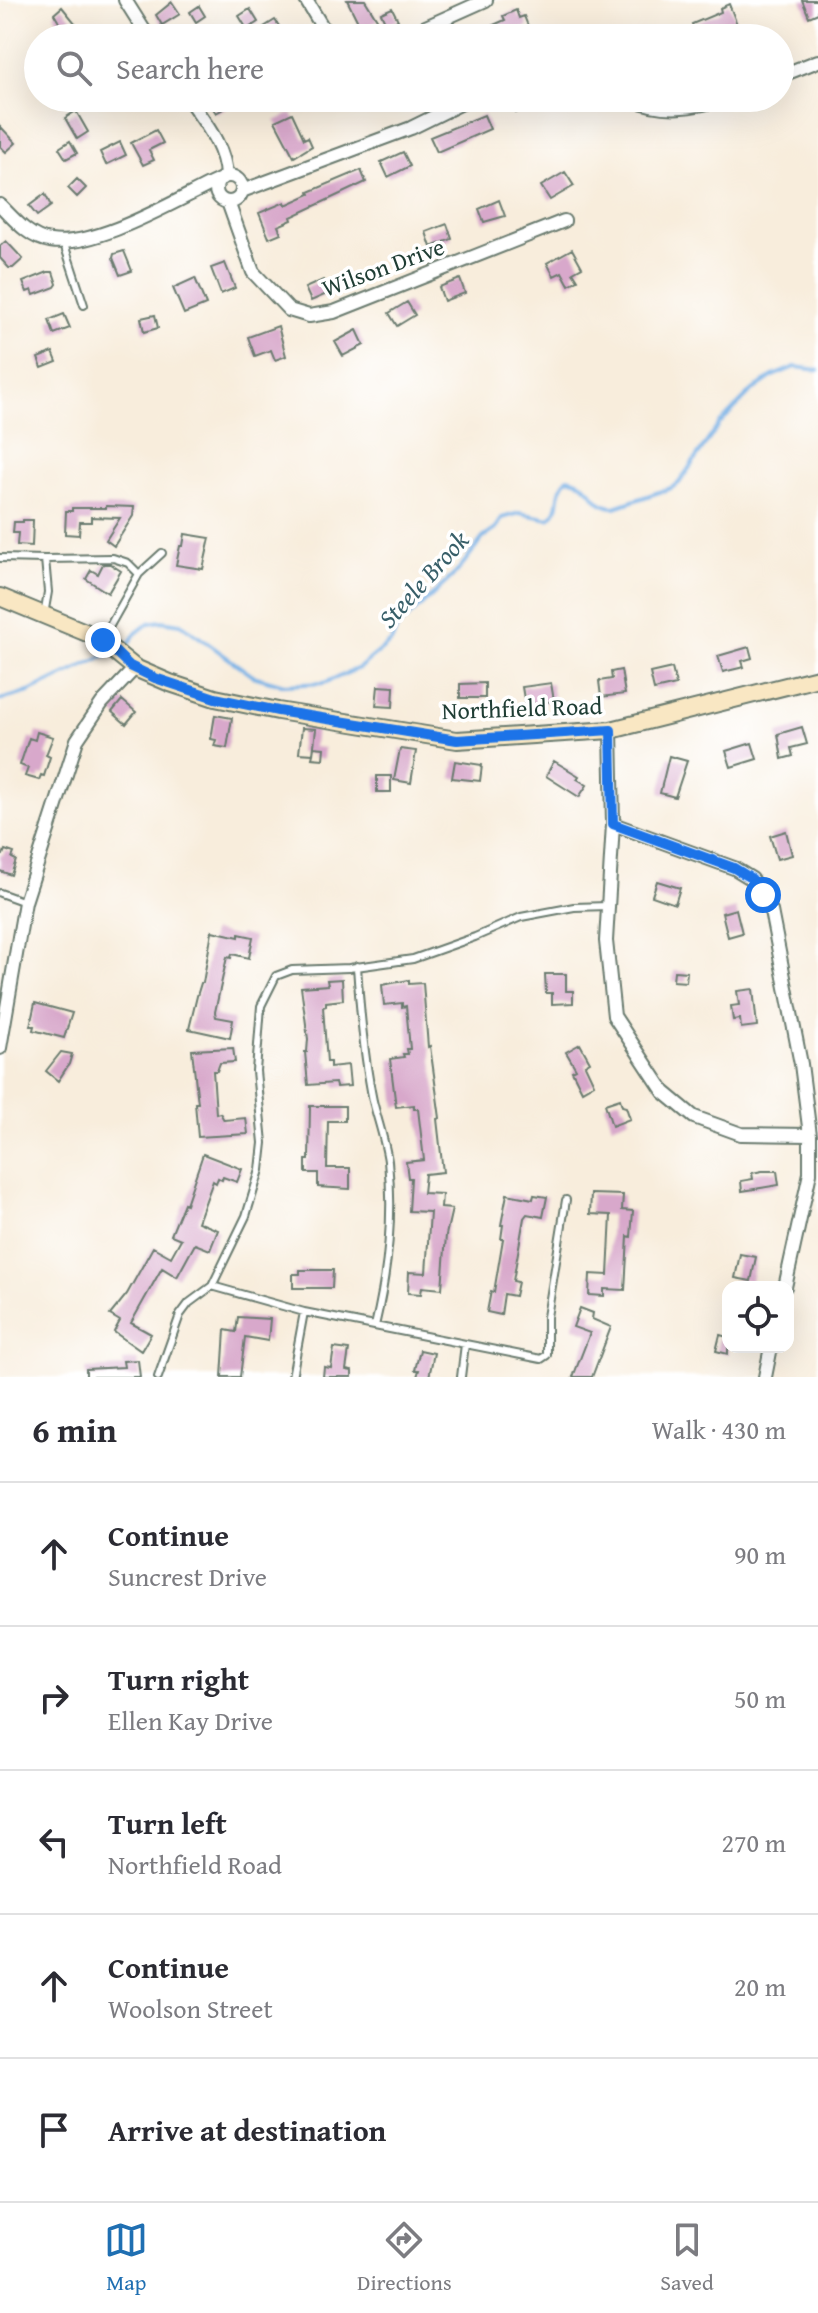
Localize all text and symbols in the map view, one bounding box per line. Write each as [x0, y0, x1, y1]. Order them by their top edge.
search box [24, 24, 794, 112]
icon: search [52, 46, 96, 90]
text: Search here [116, 46, 264, 90]
street label: Wilson Drive [317, 229, 449, 305]
water label: Steele Brook [368, 521, 478, 637]
route end [85, 622, 121, 658]
street label: Northfield Road [441, 688, 603, 728]
route start [745, 877, 781, 913]
map controls [722, 1281, 794, 1353]
button: locate [722, 1281, 794, 1353]
text: 6 min [32, 1405, 117, 1454]
text: Walk · 430 m [652, 1410, 786, 1449]
text: Continue [108, 1513, 229, 1557]
icon: ahead [32, 1532, 76, 1576]
text: 90 m [734, 1535, 786, 1574]
text: Suncrest Drive [108, 1557, 267, 1596]
text: Turn right [108, 1657, 249, 1701]
icon: right [32, 1676, 76, 1720]
text: 50 m [734, 1679, 786, 1718]
text: Ellen Kay Drive [108, 1701, 273, 1740]
text: Turn left [108, 1801, 227, 1845]
icon: left [32, 1820, 76, 1864]
text: 270 m [721, 1823, 786, 1862]
text: Northfield Road [108, 1845, 282, 1884]
text: Continue [108, 1945, 229, 1989]
icon: ahead [32, 1964, 76, 2008]
text: 20 m [734, 1967, 786, 2006]
text: Woolson Street [108, 1989, 273, 2028]
icon: arrive [32, 2108, 76, 2152]
text: Arrive at destination [108, 2108, 386, 2152]
tab: Map [104, 2218, 148, 2298]
tab: Directions [357, 2218, 452, 2298]
tab: Saved [660, 2218, 714, 2298]

